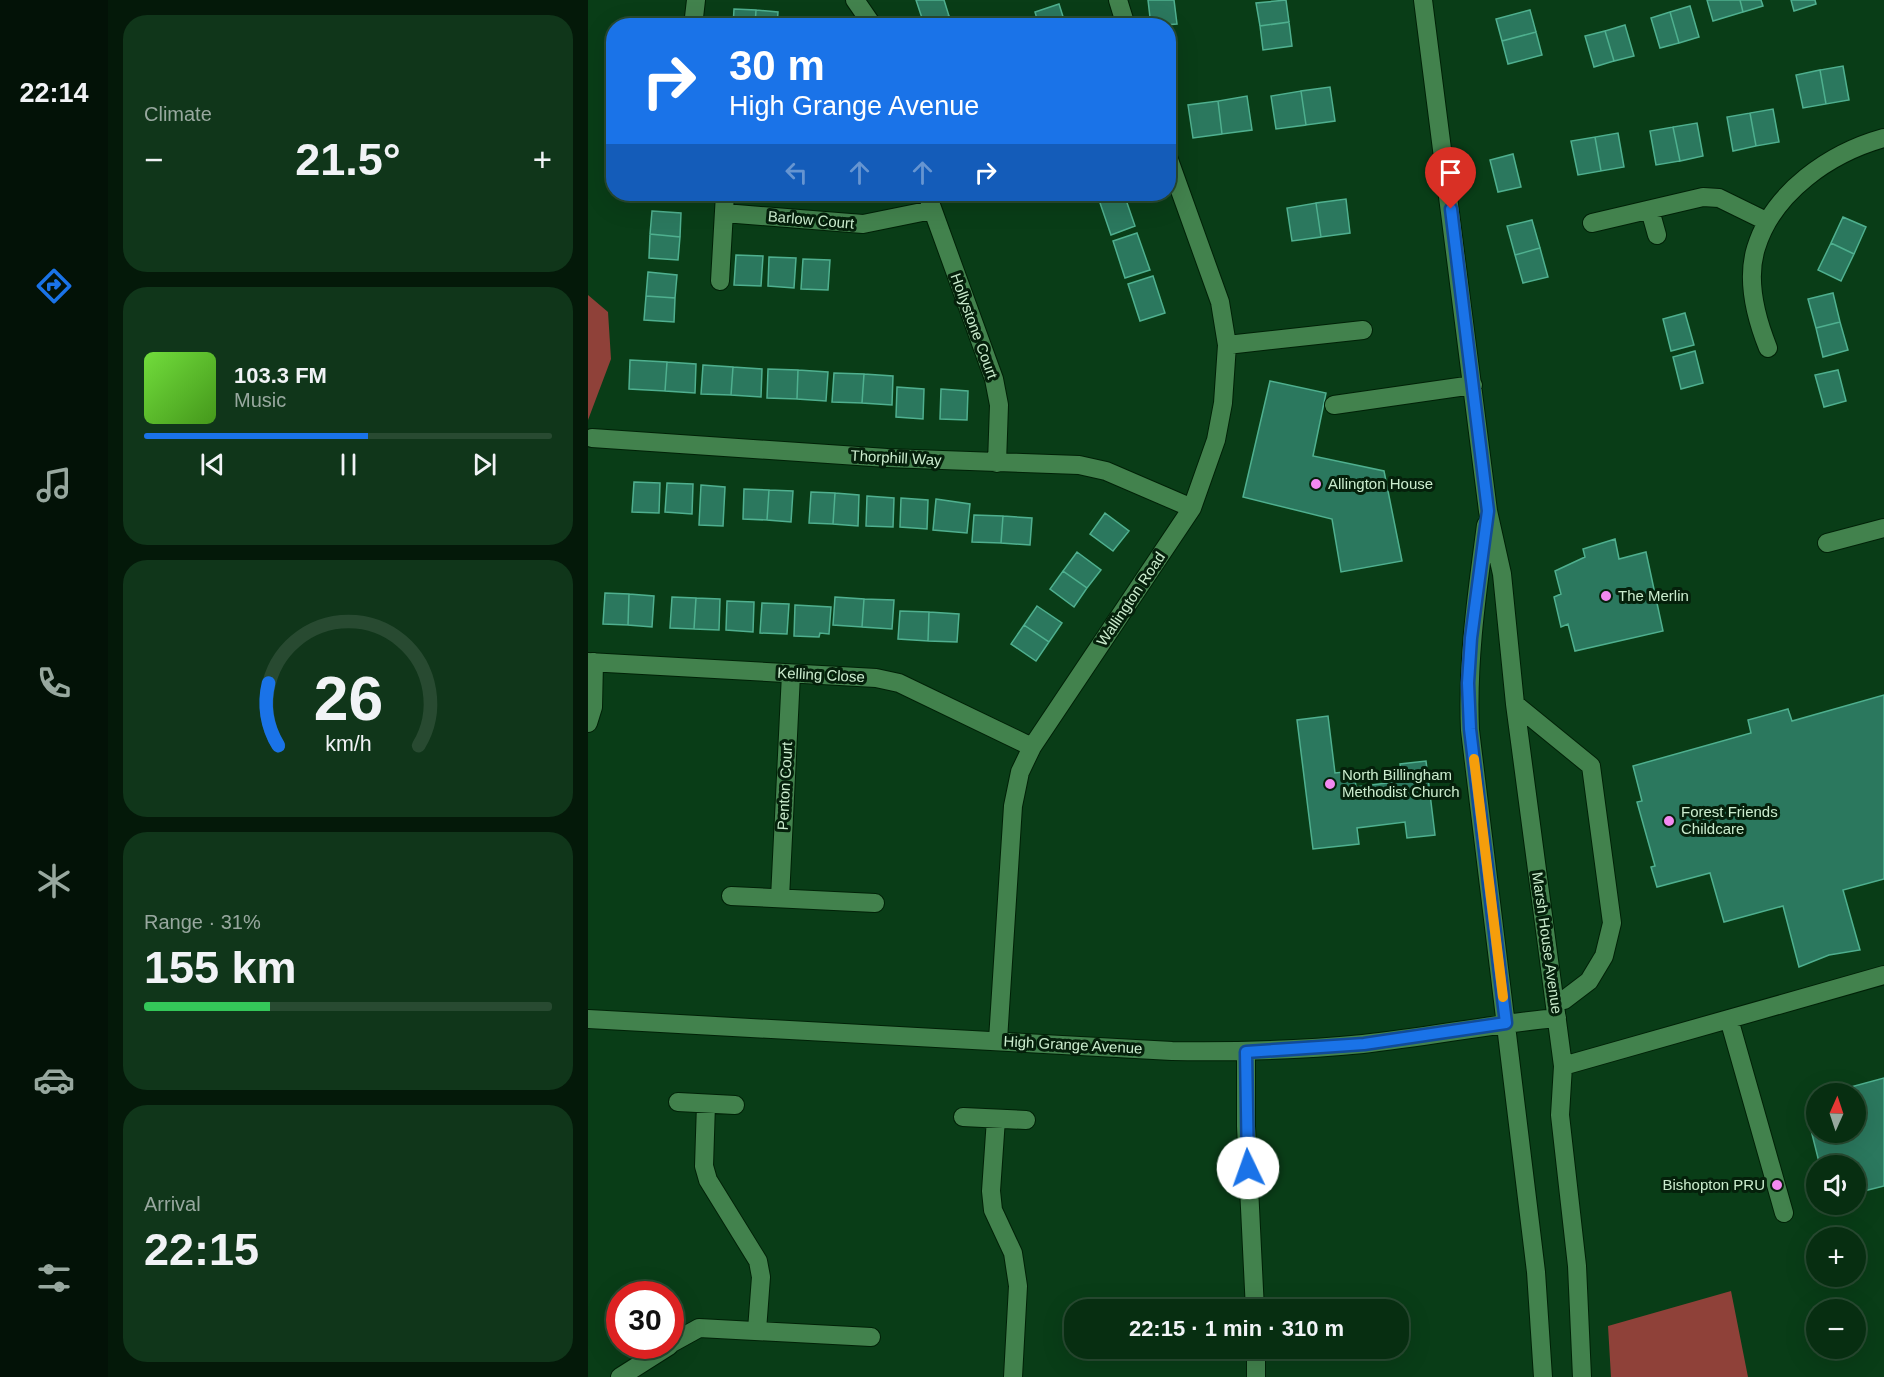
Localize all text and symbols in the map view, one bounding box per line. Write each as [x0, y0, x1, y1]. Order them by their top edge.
icon: right [630, 42, 708, 120]
text: 30 m [729, 42, 825, 89]
text: 22:14 [19, 78, 89, 108]
text: High Grange Avenue [729, 91, 979, 121]
text: Climate [144, 103, 212, 125]
text: 21.5° [295, 134, 401, 185]
text: − [144, 141, 163, 178]
text: + [533, 141, 552, 178]
pin [1425, 147, 1476, 209]
icon: left [780, 156, 813, 189]
icon: ahead [843, 156, 876, 189]
icon: ahead [906, 156, 939, 189]
icon: right [969, 156, 1002, 189]
icon: arrive [1434, 156, 1467, 189]
street label: Barlow Court [767, 207, 856, 232]
icon: directions [33, 265, 75, 307]
street label: Hollystone Court [948, 271, 1002, 382]
text: 103.3 FM [234, 363, 327, 388]
text: Music [234, 389, 286, 411]
street label: Thorphill Way [850, 447, 942, 468]
icon: previous [196, 448, 229, 481]
icon: pause [332, 448, 365, 481]
icon: next [468, 448, 501, 481]
icon: music [33, 464, 75, 506]
place label: Allington House [1328, 475, 1433, 492]
marker: Allington House [1309, 477, 1323, 491]
street label: Wallington Road [1093, 549, 1168, 649]
place label: The Merlin [1618, 587, 1689, 604]
marker: The Merlin [1599, 589, 1613, 603]
icon: phone [33, 662, 75, 704]
text: 26 [313, 664, 383, 733]
street label: Kelling Close [777, 664, 865, 685]
text: km/h [325, 732, 371, 756]
street label: Penton Court [774, 741, 795, 831]
place label: North Billingham Methodist Church [1342, 766, 1460, 800]
marker: North Billingham Methodist Church [1323, 777, 1337, 791]
place label: Forest Friends Childcare [1681, 803, 1778, 837]
marker: Forest Friends Childcare [1662, 814, 1676, 828]
icon: climate [33, 860, 75, 902]
street label: Marsh House Avenue [1529, 871, 1566, 1015]
text: Range · 31% [144, 911, 261, 933]
text: 155 km [144, 942, 297, 993]
street label: High Grange Avenue [1003, 1032, 1143, 1057]
icon: car [33, 1059, 75, 1101]
north arrow [1806, 1083, 1866, 1143]
map controls [1806, 1083, 1866, 1359]
position arrow [1216, 1136, 1280, 1200]
button: sound [1806, 1155, 1866, 1215]
place label: Bishopton PRU [1662, 1176, 1765, 1193]
marker: Bishopton PRU [1770, 1178, 1784, 1192]
text: Arrival [144, 1193, 201, 1215]
text: 22:15 [144, 1224, 259, 1275]
button: + [1806, 1227, 1866, 1287]
icon: filters [33, 1257, 75, 1299]
speed limit sign: 30 [606, 1281, 684, 1359]
button: − [1806, 1299, 1866, 1359]
text: 22:15 · 1 min · 310 m [1129, 1316, 1344, 1341]

